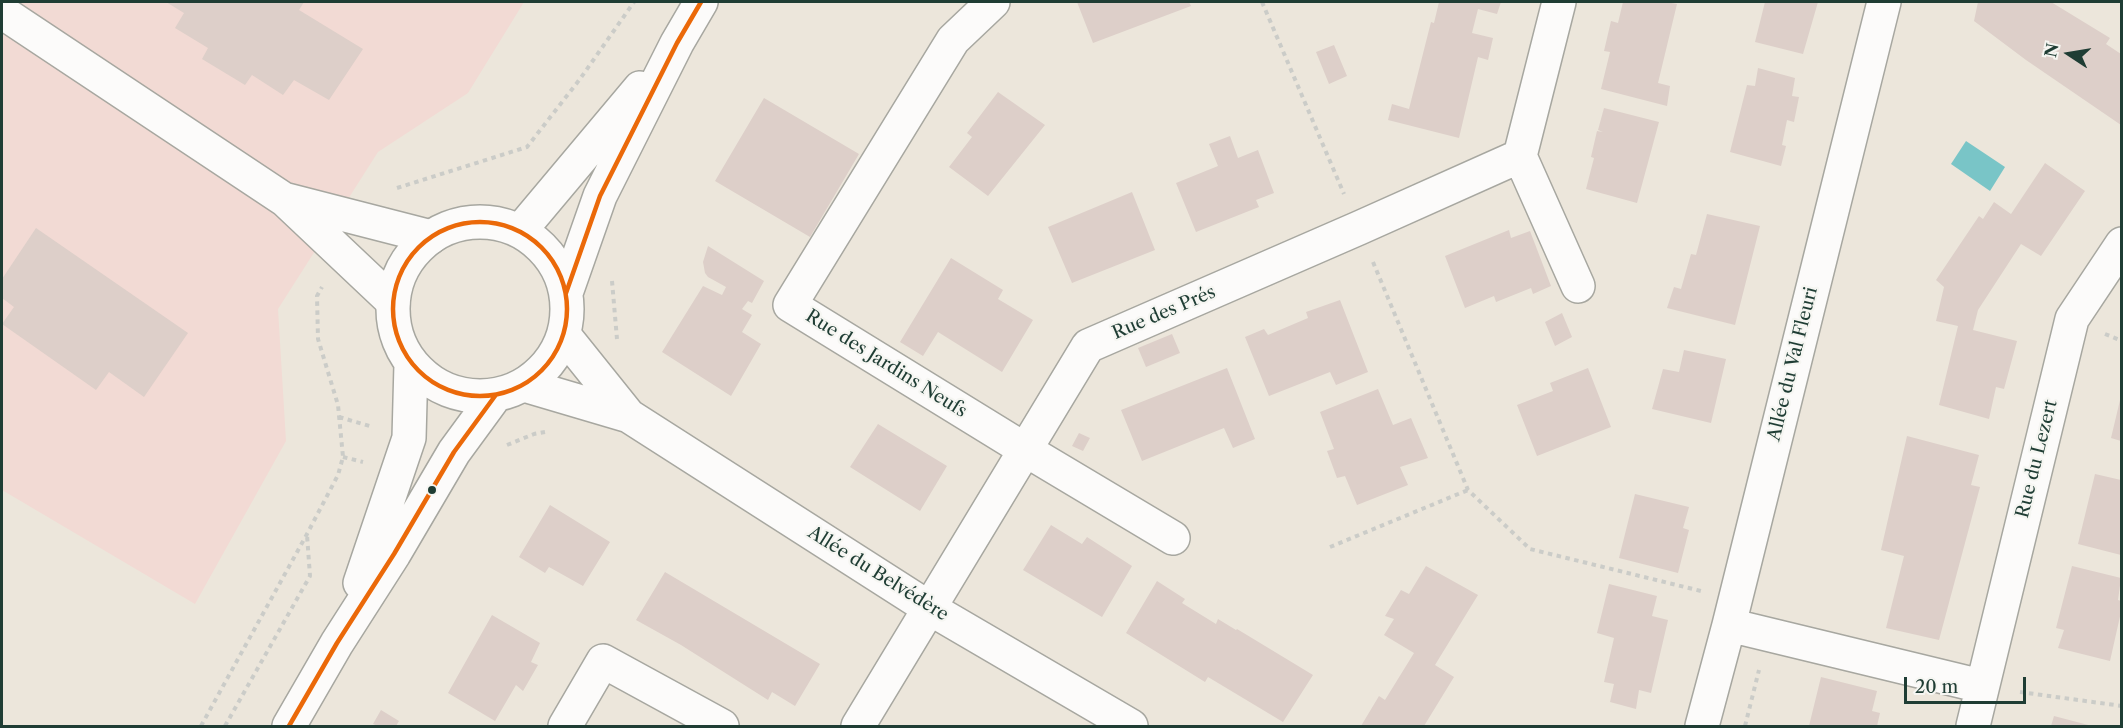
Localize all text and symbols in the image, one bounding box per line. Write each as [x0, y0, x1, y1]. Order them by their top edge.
north arrow [2039, 24, 2099, 84]
text: N [2040, 41, 2063, 59]
street label: Rue des Prés [1109, 282, 1219, 344]
street label: Allée du Val Fleuri [1763, 285, 1823, 443]
street label: Rue des Jardins Neufs [801, 306, 971, 422]
street label: Rue du Lezert [2012, 398, 2062, 520]
unlabelled marker [426, 484, 438, 496]
street label: Allée du Belvédère [804, 522, 952, 626]
scale bar [1907, 665, 2028, 703]
text: 20 m [1915, 676, 1958, 698]

